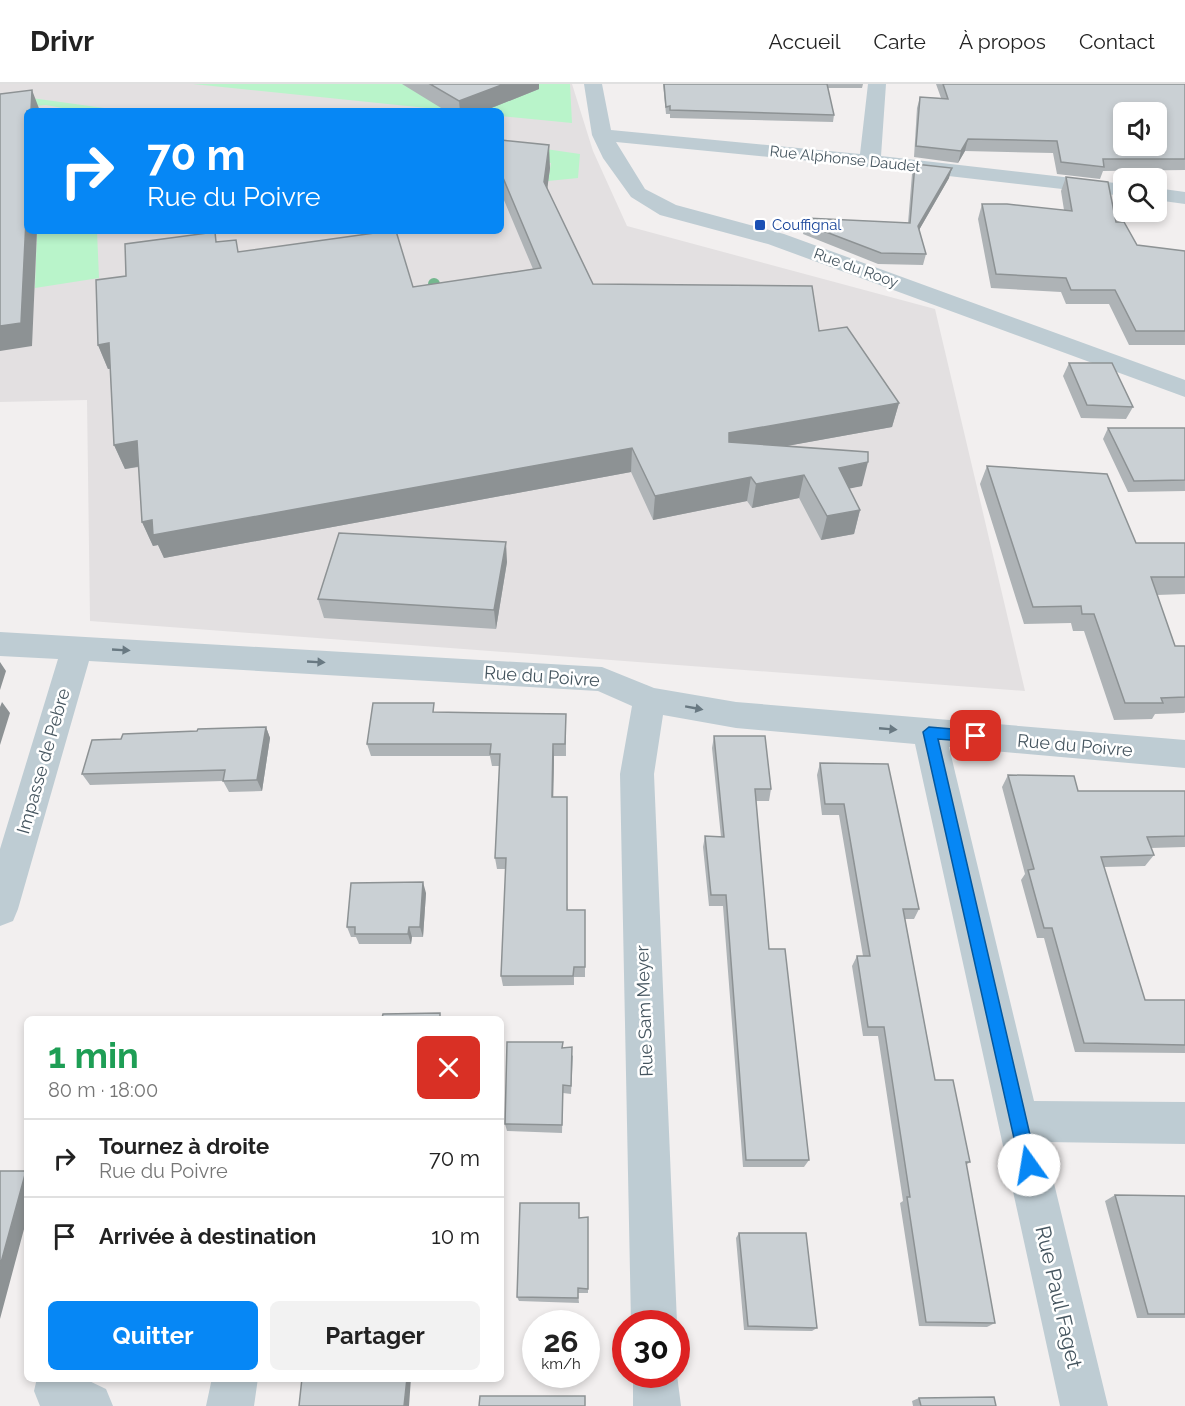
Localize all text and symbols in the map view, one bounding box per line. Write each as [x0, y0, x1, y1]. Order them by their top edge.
text: Drivr [30, 25, 94, 58]
text: Accueil [769, 29, 841, 54]
text: Carte [874, 29, 926, 54]
text: À propos [959, 29, 1046, 54]
text: Contact [1079, 29, 1155, 54]
map controls [1113, 102, 1167, 222]
button: sound [1113, 102, 1167, 156]
text: 70 m [147, 131, 246, 180]
icon: right [48, 132, 126, 210]
street label: Rue Alphonse Daudet [769, 142, 921, 176]
button: search [1113, 168, 1167, 222]
text: Rue du Poivre [147, 181, 321, 212]
place label: Couffignal [772, 216, 842, 234]
marker: Couffignal [753, 218, 767, 232]
street label: Rue du Rooy [811, 244, 901, 292]
one-way arrow [112, 646, 131, 655]
one-way arrow [307, 657, 326, 666]
street label: Rue du Poivre [484, 661, 601, 691]
street label: Impasse de Pebre [12, 686, 74, 836]
one-way arrow [685, 704, 704, 713]
pin [950, 710, 1001, 761]
icon: arrive [959, 719, 992, 752]
one-way arrow [879, 724, 898, 734]
street label: Rue du Poivre [1016, 729, 1134, 761]
street label: Rue Sam Meyer [631, 944, 657, 1077]
text: 1 min [48, 1034, 139, 1076]
button: close [417, 1036, 480, 1099]
text: 80 m · 18:00 [48, 1078, 158, 1102]
text: Tournez à droite [99, 1133, 269, 1159]
position arrow [997, 1133, 1061, 1197]
icon: right [48, 1142, 81, 1175]
text: 70 m [429, 1145, 480, 1171]
text: Rue du Poivre [99, 1159, 228, 1183]
icon: arrive [48, 1220, 81, 1253]
text: Arrivée à destination [99, 1223, 316, 1249]
text: 10 m [431, 1223, 480, 1249]
street label: Rue Paul Faget [1030, 1223, 1088, 1371]
button: Quitter [48, 1301, 258, 1370]
button: Partager [270, 1301, 480, 1370]
speed limit sign: 30 [612, 1310, 690, 1388]
text: 26 [543, 1324, 579, 1359]
text: km/h [541, 1355, 581, 1373]

